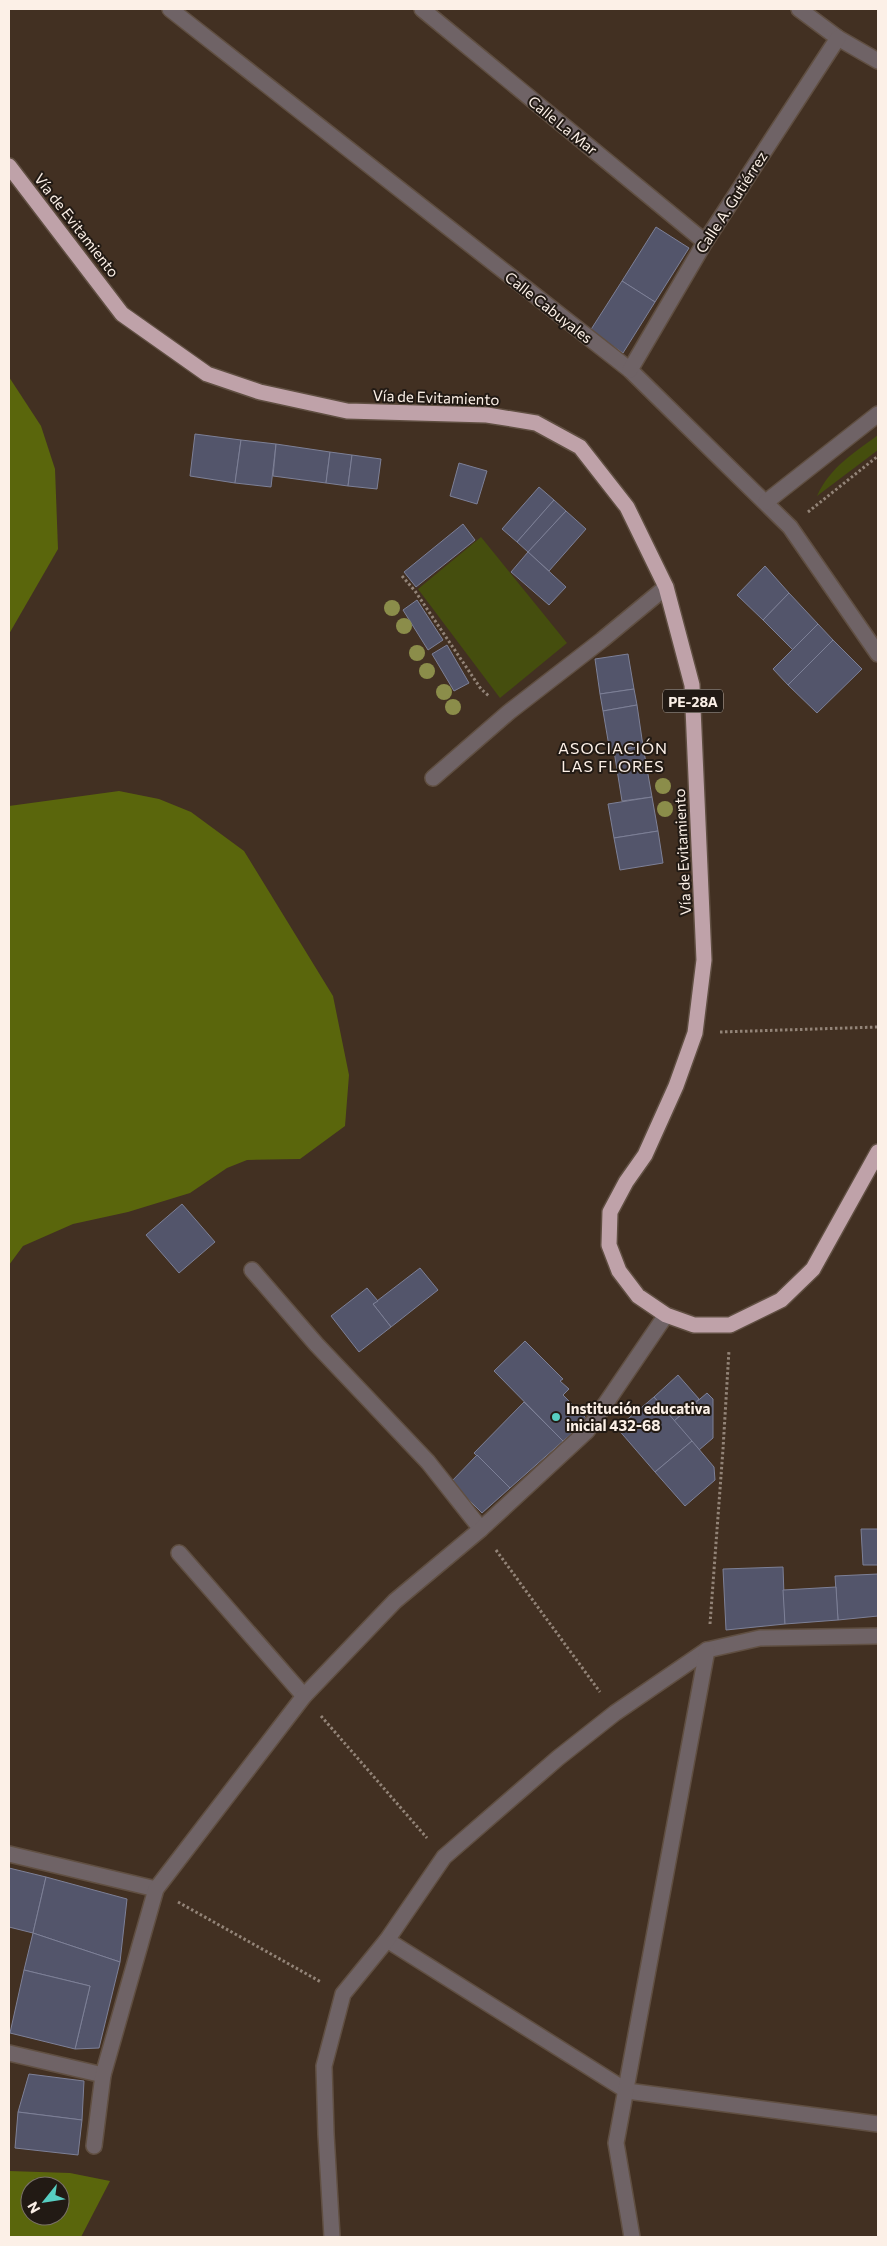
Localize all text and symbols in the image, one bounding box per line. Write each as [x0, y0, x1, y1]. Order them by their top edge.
street label: Calle La Mar [525, 92, 601, 158]
street label: Calle A. Gutiérrez [691, 148, 771, 256]
street label: Vía de Evitamiento [31, 169, 123, 281]
street label: Calle Cabuyales [502, 267, 596, 347]
street label: Vía de Evitamiento [372, 386, 500, 408]
road number: PE-28A [663, 689, 723, 712]
district label: ASOCIACIÓN LAS FLORES [558, 738, 668, 775]
street label: Vía de Evitamiento [670, 788, 694, 916]
place label: Institución educativa inicial 432-68 [566, 1399, 711, 1434]
marker: Institución educativa inicial 432-68 [550, 1411, 562, 1423]
north arrow [20, 2176, 70, 2226]
text: N [23, 2199, 43, 2217]

